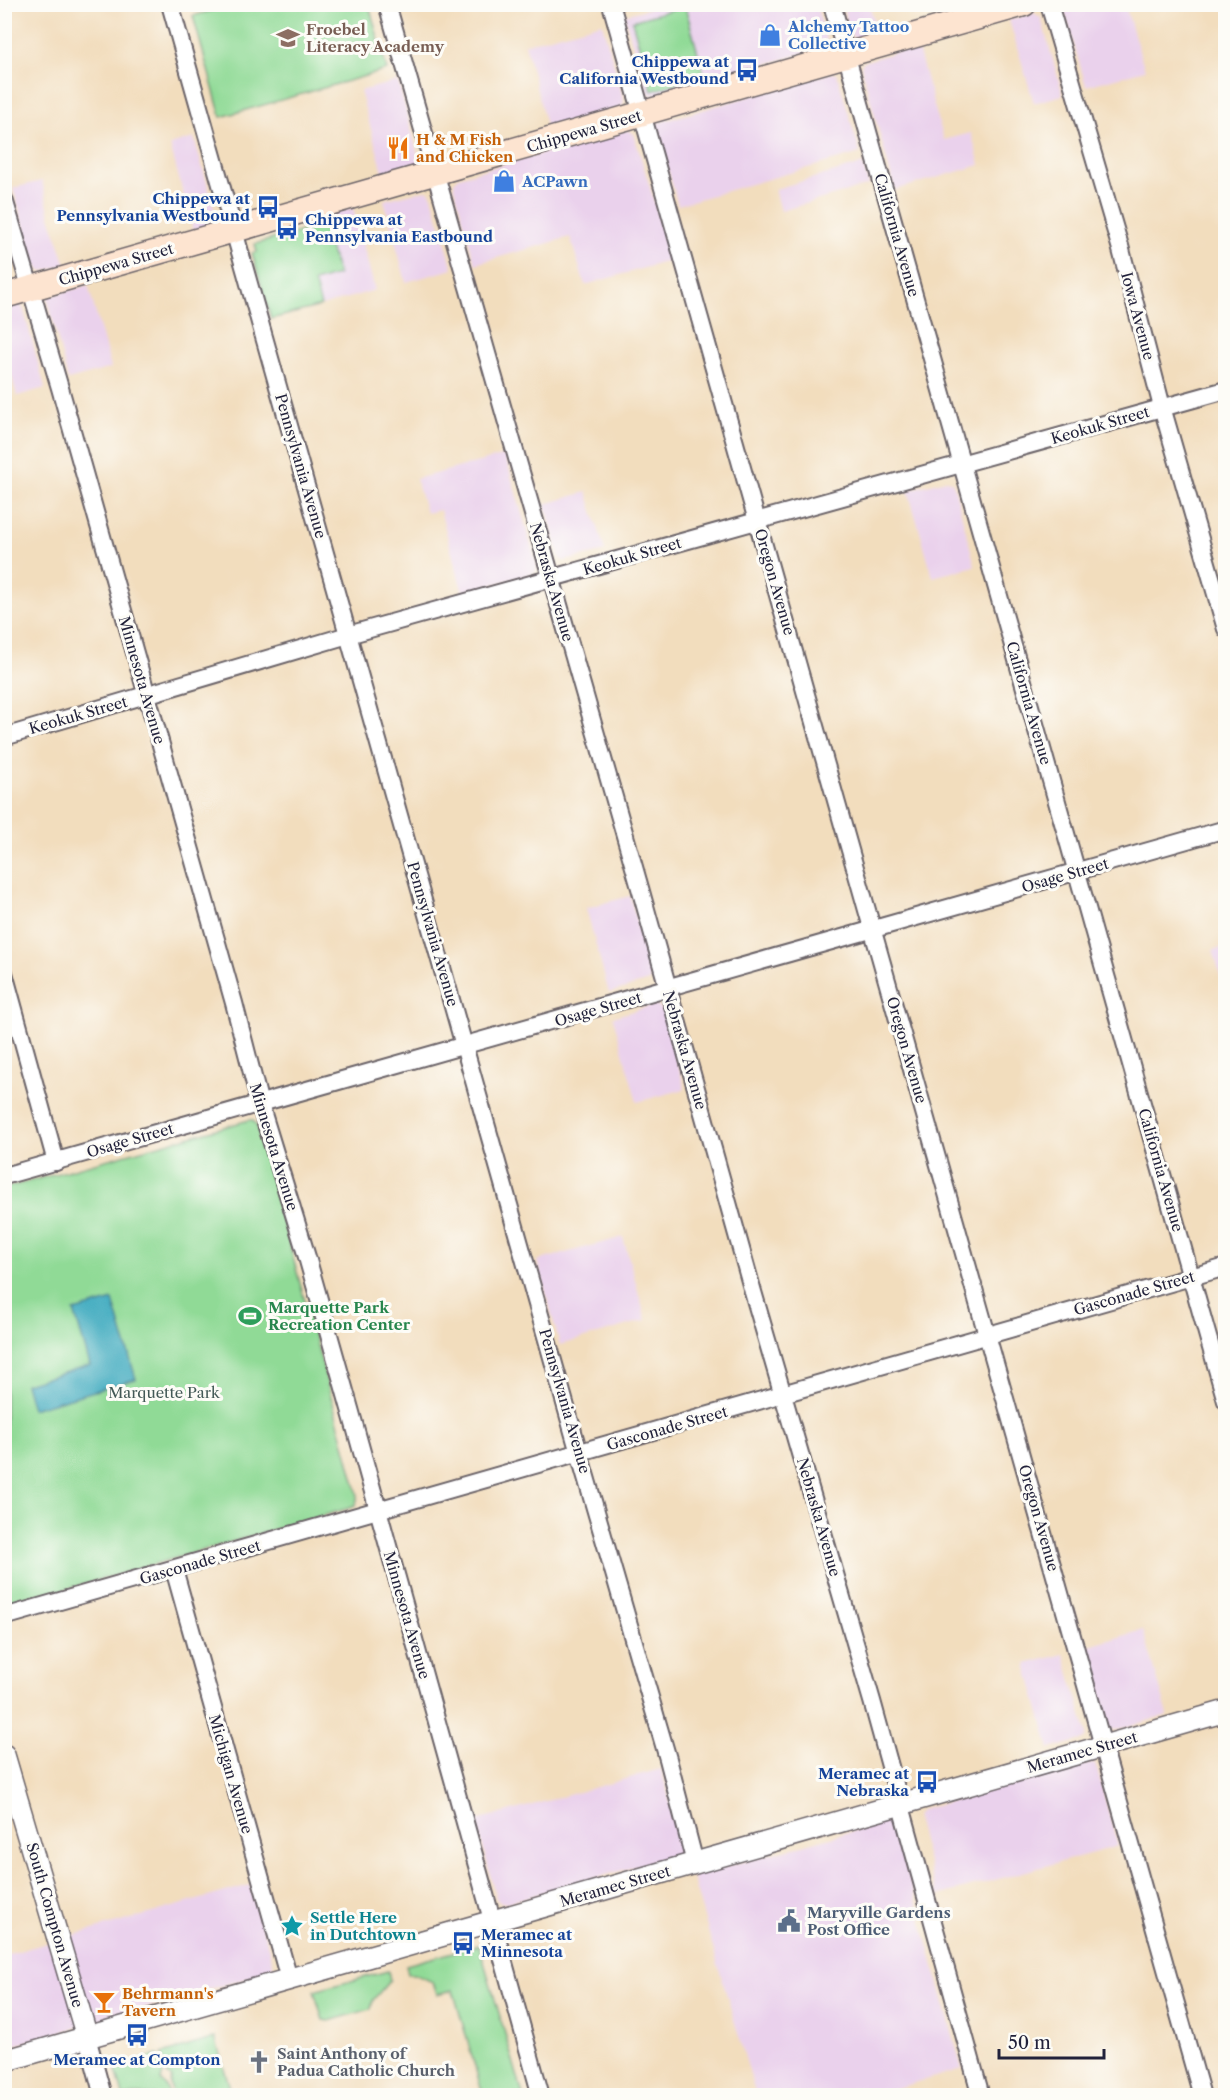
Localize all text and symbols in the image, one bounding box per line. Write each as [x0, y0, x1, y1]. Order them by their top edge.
place label: Alchemy Tattoo Collective [787, 17, 909, 53]
place label: Froebel Literacy Academy [306, 20, 445, 56]
shop icon: Alchemy Tattoo Collective [757, 22, 783, 48]
school or university icon: Froebel Literacy Academy [275, 25, 301, 51]
place label: Chippewa at California Westbound [559, 52, 729, 88]
bus stop icon: Chippewa at California Westbound [734, 57, 760, 83]
street label: Chippewa Street [524, 105, 644, 156]
place label: H & M Fish and Chicken [416, 130, 514, 166]
restaurant icon: H & M Fish and Chicken [385, 135, 411, 161]
shop icon: ACPawn [491, 168, 517, 194]
street label: California Avenue [870, 171, 924, 299]
place label: ACPawn [521, 172, 589, 191]
place label: Chippewa at Pennsylvania Westbound [56, 189, 250, 225]
bus stop icon: Chippewa at Pennsylvania Westbound [255, 194, 281, 220]
place label: Chippewa at Pennsylvania Eastbound [305, 210, 493, 246]
bus stop icon: Chippewa at Pennsylvania Eastbound [274, 215, 300, 241]
street label: Chippewa Street [56, 238, 176, 289]
street label: Iowa Avenue [1117, 270, 1159, 362]
street label: Pennsylvania Avenue [271, 391, 331, 541]
street label: Keokuk Street [1049, 402, 1152, 448]
street label: Nebraska Avenue [526, 520, 578, 644]
street label: Oregon Avenue [751, 526, 799, 638]
street label: Keokuk Street [581, 533, 684, 579]
street label: Minnesota Avenue [115, 614, 169, 746]
street label: California Avenue [1002, 639, 1056, 767]
street label: Keokuk Street [27, 692, 130, 738]
street label: Osage Street [1019, 853, 1111, 896]
street label: Pennsylvania Avenue [403, 859, 463, 1009]
street label: Osage Street [552, 987, 644, 1030]
street label: Nebraska Avenue [659, 988, 711, 1112]
street label: Oregon Avenue [883, 994, 931, 1106]
street label: Minnesota Avenue [246, 1081, 302, 1213]
street label: California Avenue [1134, 1106, 1188, 1234]
street label: Osage Street [84, 1118, 176, 1161]
street label: Gasconade Street [1071, 1266, 1197, 1319]
place label: Marquette Park Recreation Center [268, 1298, 411, 1334]
sports icon: Marquette Park Recreation Center [237, 1303, 263, 1329]
street label: Pennsylvania Avenue [535, 1326, 595, 1476]
park label: Marquette Park [108, 1383, 221, 1402]
street label: Gasconade Street [604, 1401, 730, 1454]
street label: Nebraska Avenue [793, 1455, 845, 1579]
street label: Oregon Avenue [1015, 1462, 1063, 1574]
street label: Gasconade Street [137, 1535, 263, 1588]
street label: Minnesota Avenue [380, 1549, 434, 1681]
street label: Michigan Avenue [205, 1712, 257, 1836]
street label: Meramec Street [1025, 1727, 1140, 1777]
place label: Meramec at Nebraska [818, 1764, 909, 1800]
bus stop icon: Meramec at Nebraska [914, 1769, 940, 1795]
street label: South Compton Avenue [22, 1840, 88, 2010]
street label: Meramec Street [558, 1861, 673, 1911]
place label: Maryville Gardens Post Office [807, 1903, 951, 1939]
place label: Settle Here in Dutchtown [310, 1908, 417, 1944]
public building icon: Maryville Gardens Post Office [776, 1908, 802, 1934]
place icon: Settle Here in Dutchtown [279, 1913, 305, 1939]
place label: Meramec at Minnesota [481, 1925, 572, 1961]
bus stop icon: Meramec at Minnesota [450, 1930, 476, 1956]
place label: Behrmann's Tavern [122, 1984, 214, 2020]
bar icon: Behrmann's Tavern [91, 1989, 117, 2015]
bus stop icon: Meramec at Compton [124, 2022, 150, 2048]
scale bar [999, 2022, 1104, 2060]
text: 50 m [1008, 2032, 1051, 2054]
place label: Saint Anthony of Padua Catholic Church [277, 2044, 456, 2080]
church icon: Saint Anthony of Padua Catholic Church [246, 2049, 272, 2075]
place label: Meramec at Compton [53, 2050, 221, 2069]

